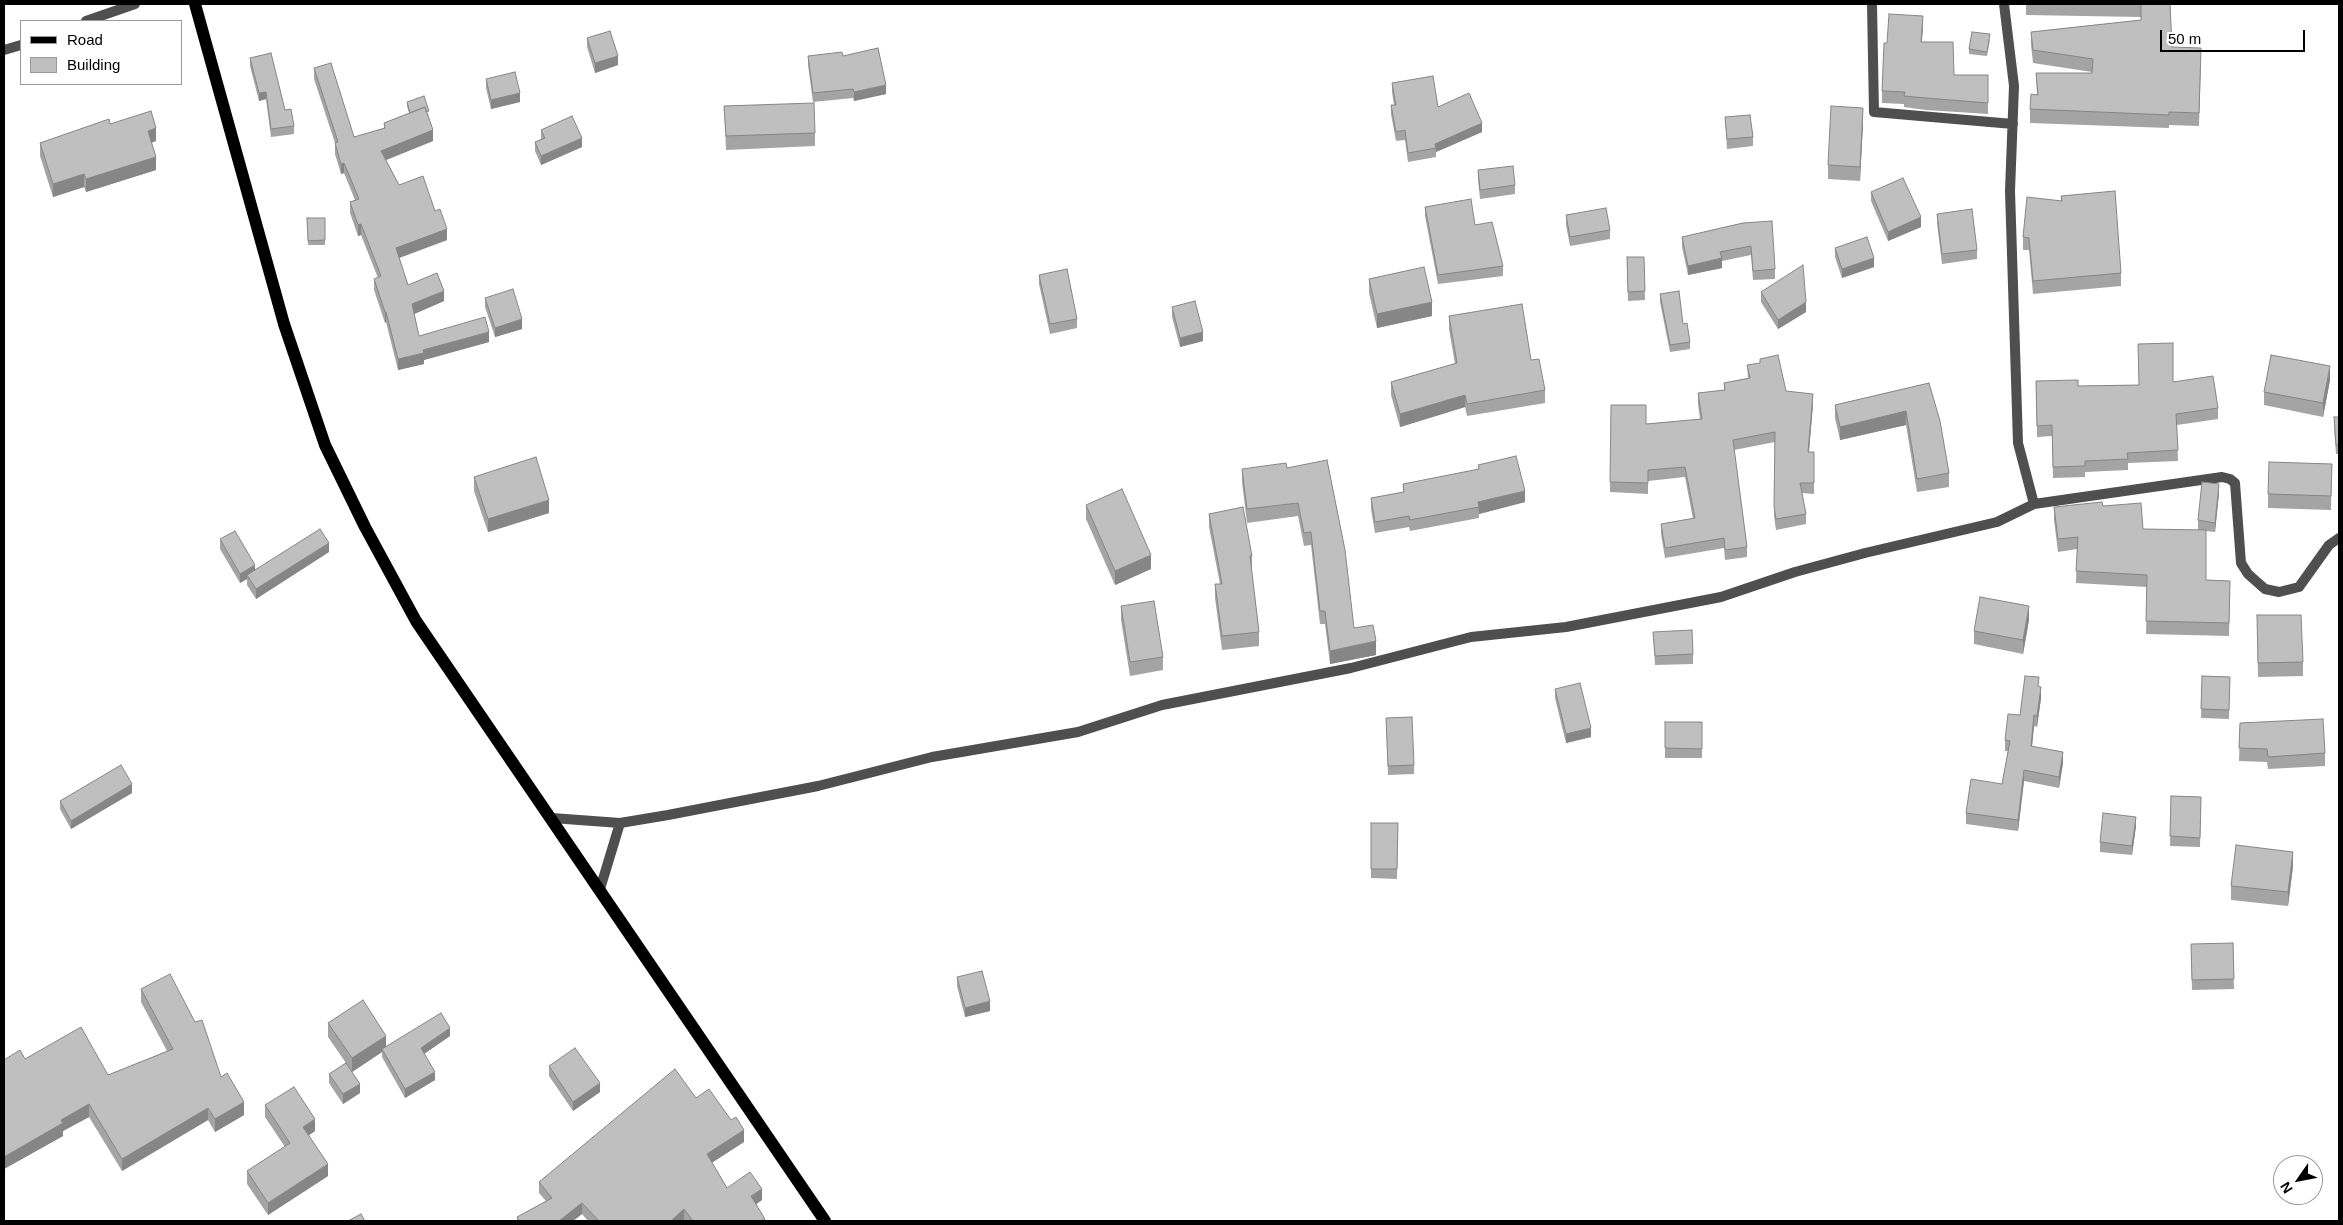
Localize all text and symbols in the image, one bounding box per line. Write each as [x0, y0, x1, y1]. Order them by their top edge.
legend [20, 20, 182, 85]
scale bar [2163, 20, 2308, 52]
text: 50 m [2168, 30, 2201, 47]
text: Road [67, 31, 103, 48]
text: Building [67, 56, 120, 73]
north arrow [2273, 1155, 2323, 1205]
text: N [2277, 1179, 2296, 1196]

